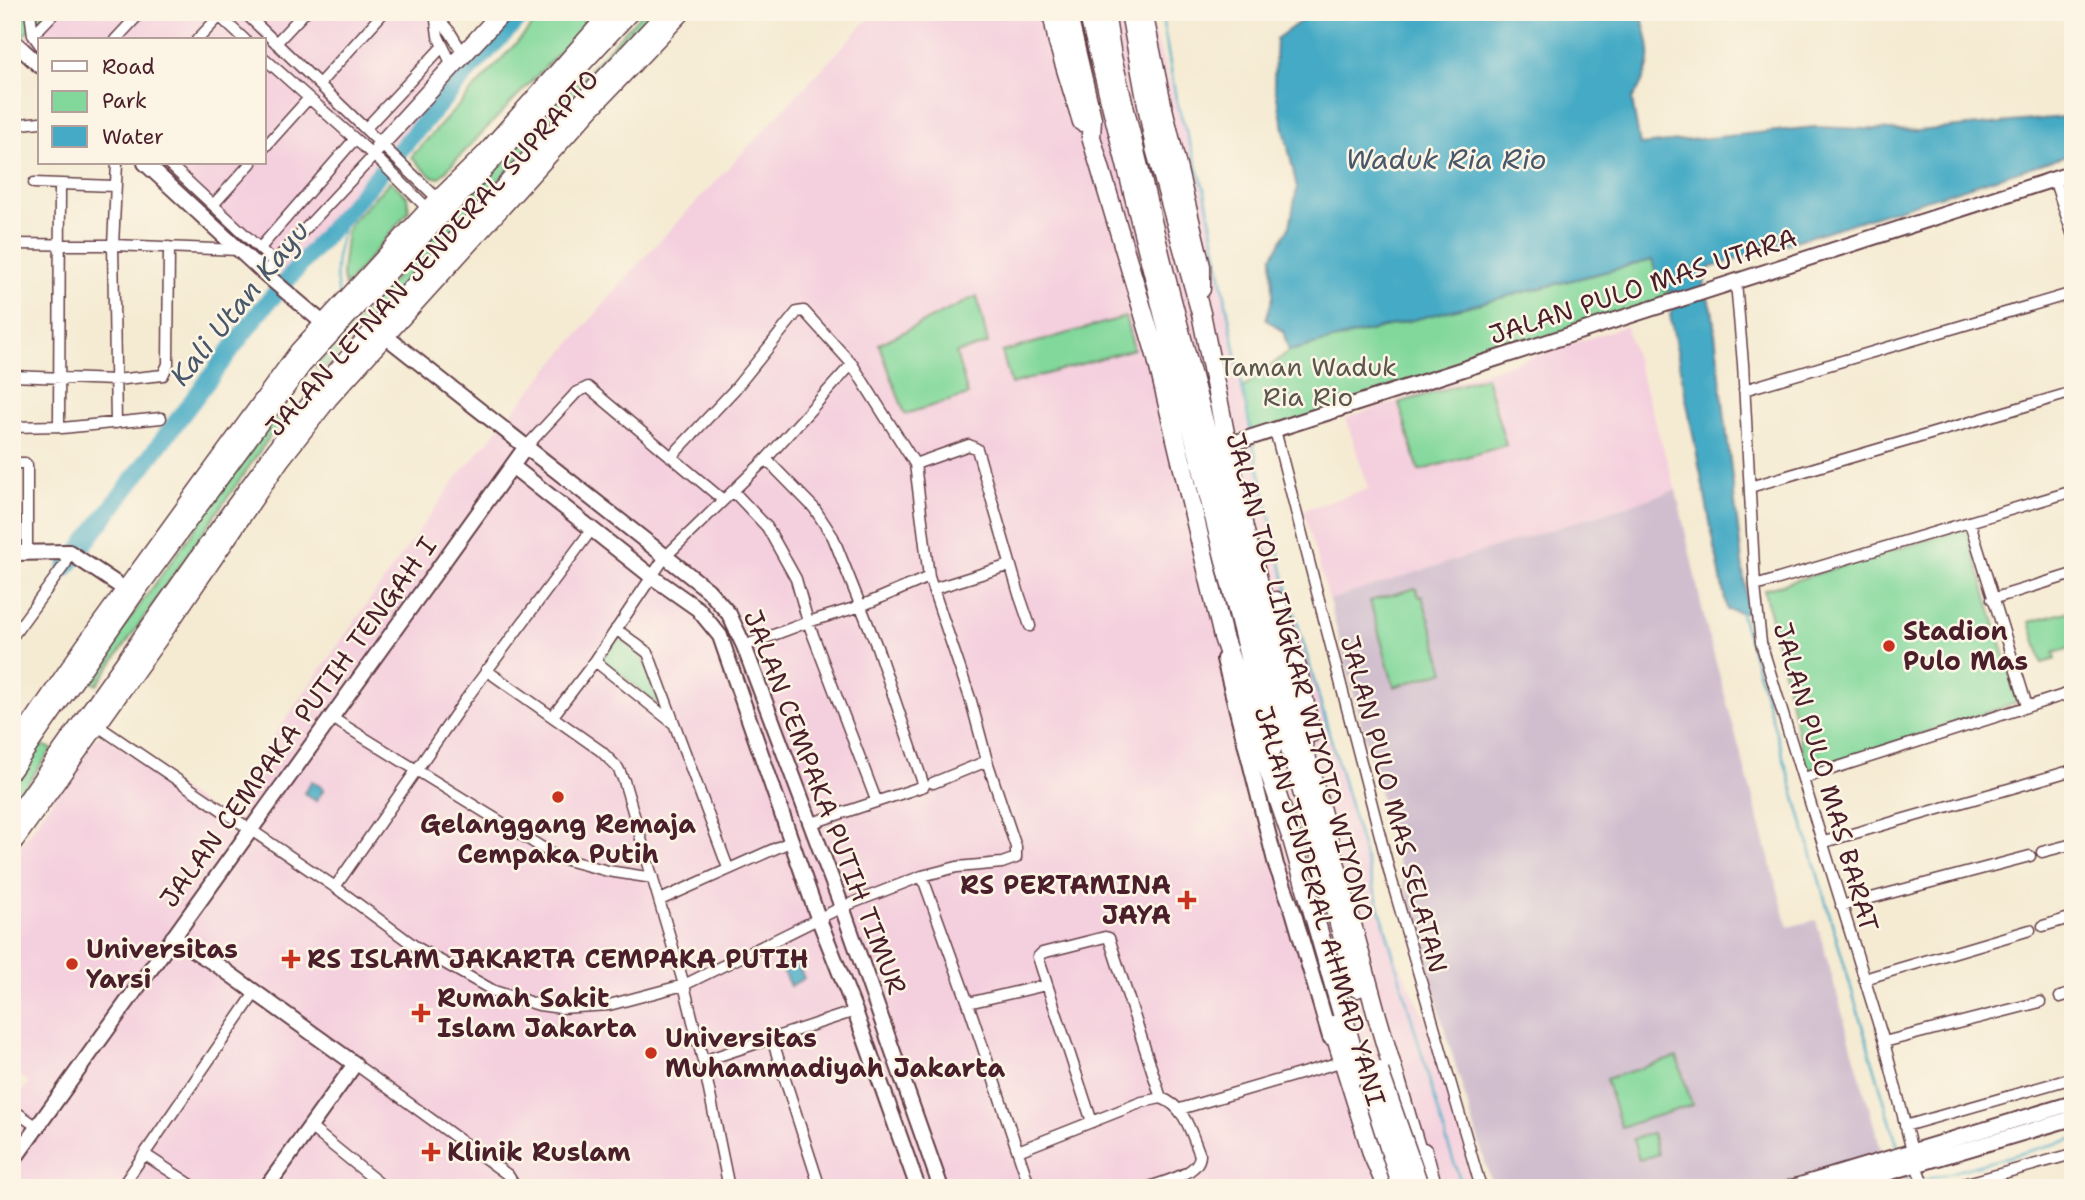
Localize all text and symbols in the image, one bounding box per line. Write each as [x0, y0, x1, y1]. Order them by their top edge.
legend [38, 38, 266, 164]
text: Road [102, 53, 155, 81]
street label: JALAN LETNAN JENDERAL SUPRAPTO [257, 62, 606, 444]
text: Park [102, 87, 147, 115]
text: Water [102, 123, 164, 151]
water label: Waduk Ria Rio [1345, 140, 1547, 178]
water label: Kali Utan Kayu [161, 212, 317, 394]
street label: JALAN PULO MAS UTARA [1484, 219, 1801, 352]
park label: Taman Waduk Ria Rio [1219, 349, 1397, 414]
street label: JALAN TOL LINGKAR WIYOTO WIYONO [1218, 429, 1383, 925]
street label: JALAN CEMPAKA PUTIH TENGAH I [151, 529, 444, 914]
street label: JALAN CEMPAKA PUTIH TIMUR [736, 605, 915, 999]
place label: Stadion Pulo Mas [1903, 613, 2028, 678]
street label: JALAN PULO MAS BARAT [1766, 618, 1887, 936]
street label: JALAN PULO MAS SELATAN [1333, 631, 1456, 977]
marker: Stadion Pulo Mas [1881, 638, 1897, 654]
street label: JALAN JENDERAL AHMAD YANI [1247, 702, 1394, 1110]
marker: Gelanggang Remaja Cempaka Putih [550, 789, 566, 805]
place label: Gelanggang Remaja Cempaka Putih [420, 806, 696, 871]
place label: RS PERTAMINA JAYA [960, 867, 1171, 932]
marker: RS PERTAMINA JAYA [1177, 890, 1197, 910]
place label: Universitas Yarsi [86, 931, 238, 996]
place label: RS ISLAM JAKARTA CEMPAKA PUTIH [307, 941, 809, 976]
marker: RS ISLAM JAKARTA CEMPAKA PUTIH [281, 949, 301, 969]
marker: Universitas Yarsi [64, 956, 80, 972]
place label: Rumah Sakit Islam Jakarta [437, 980, 637, 1045]
marker: Rumah Sakit Islam Jakarta [411, 1003, 431, 1023]
place label: Universitas Muhammadiyah Jakarta [665, 1020, 1005, 1085]
marker: Universitas Muhammadiyah Jakarta [643, 1045, 659, 1061]
place label: Klinik Ruslam [447, 1134, 631, 1169]
marker: Klinik Ruslam [421, 1142, 441, 1162]

